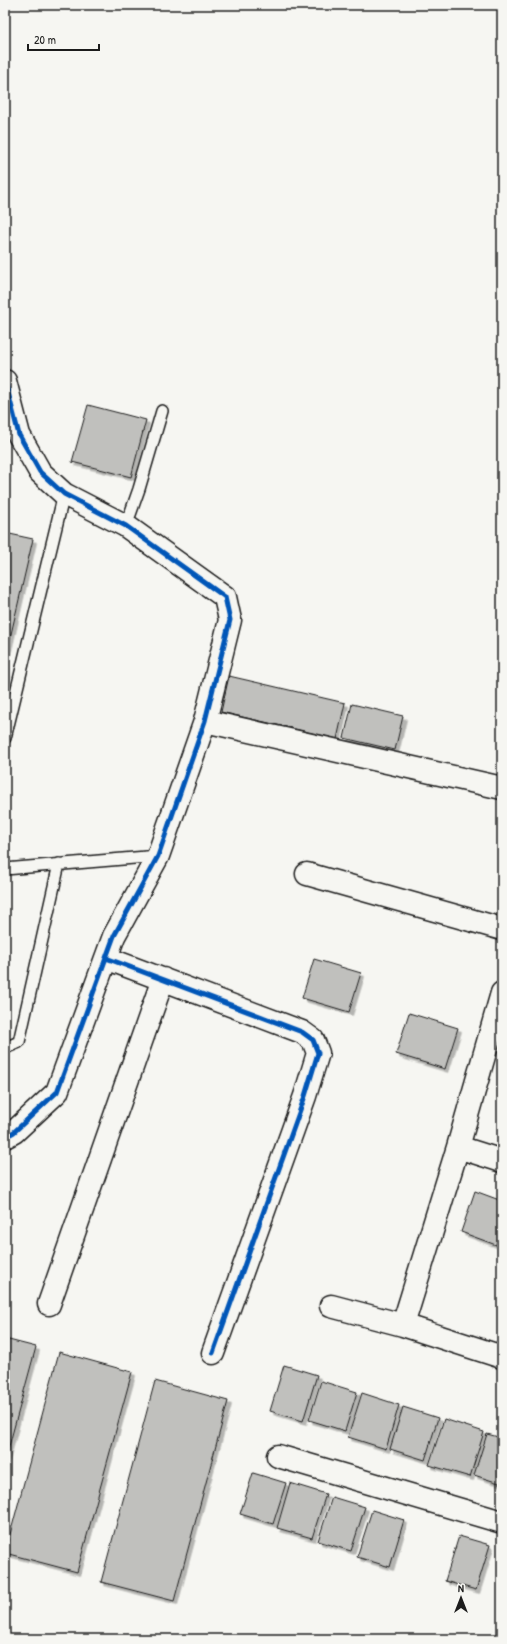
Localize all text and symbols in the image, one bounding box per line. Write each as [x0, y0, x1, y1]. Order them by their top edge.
scale bar [28, 26, 99, 52]
text: 20 m [34, 31, 56, 48]
north arrow [441, 1578, 481, 1618]
text: N [458, 1581, 464, 1595]

